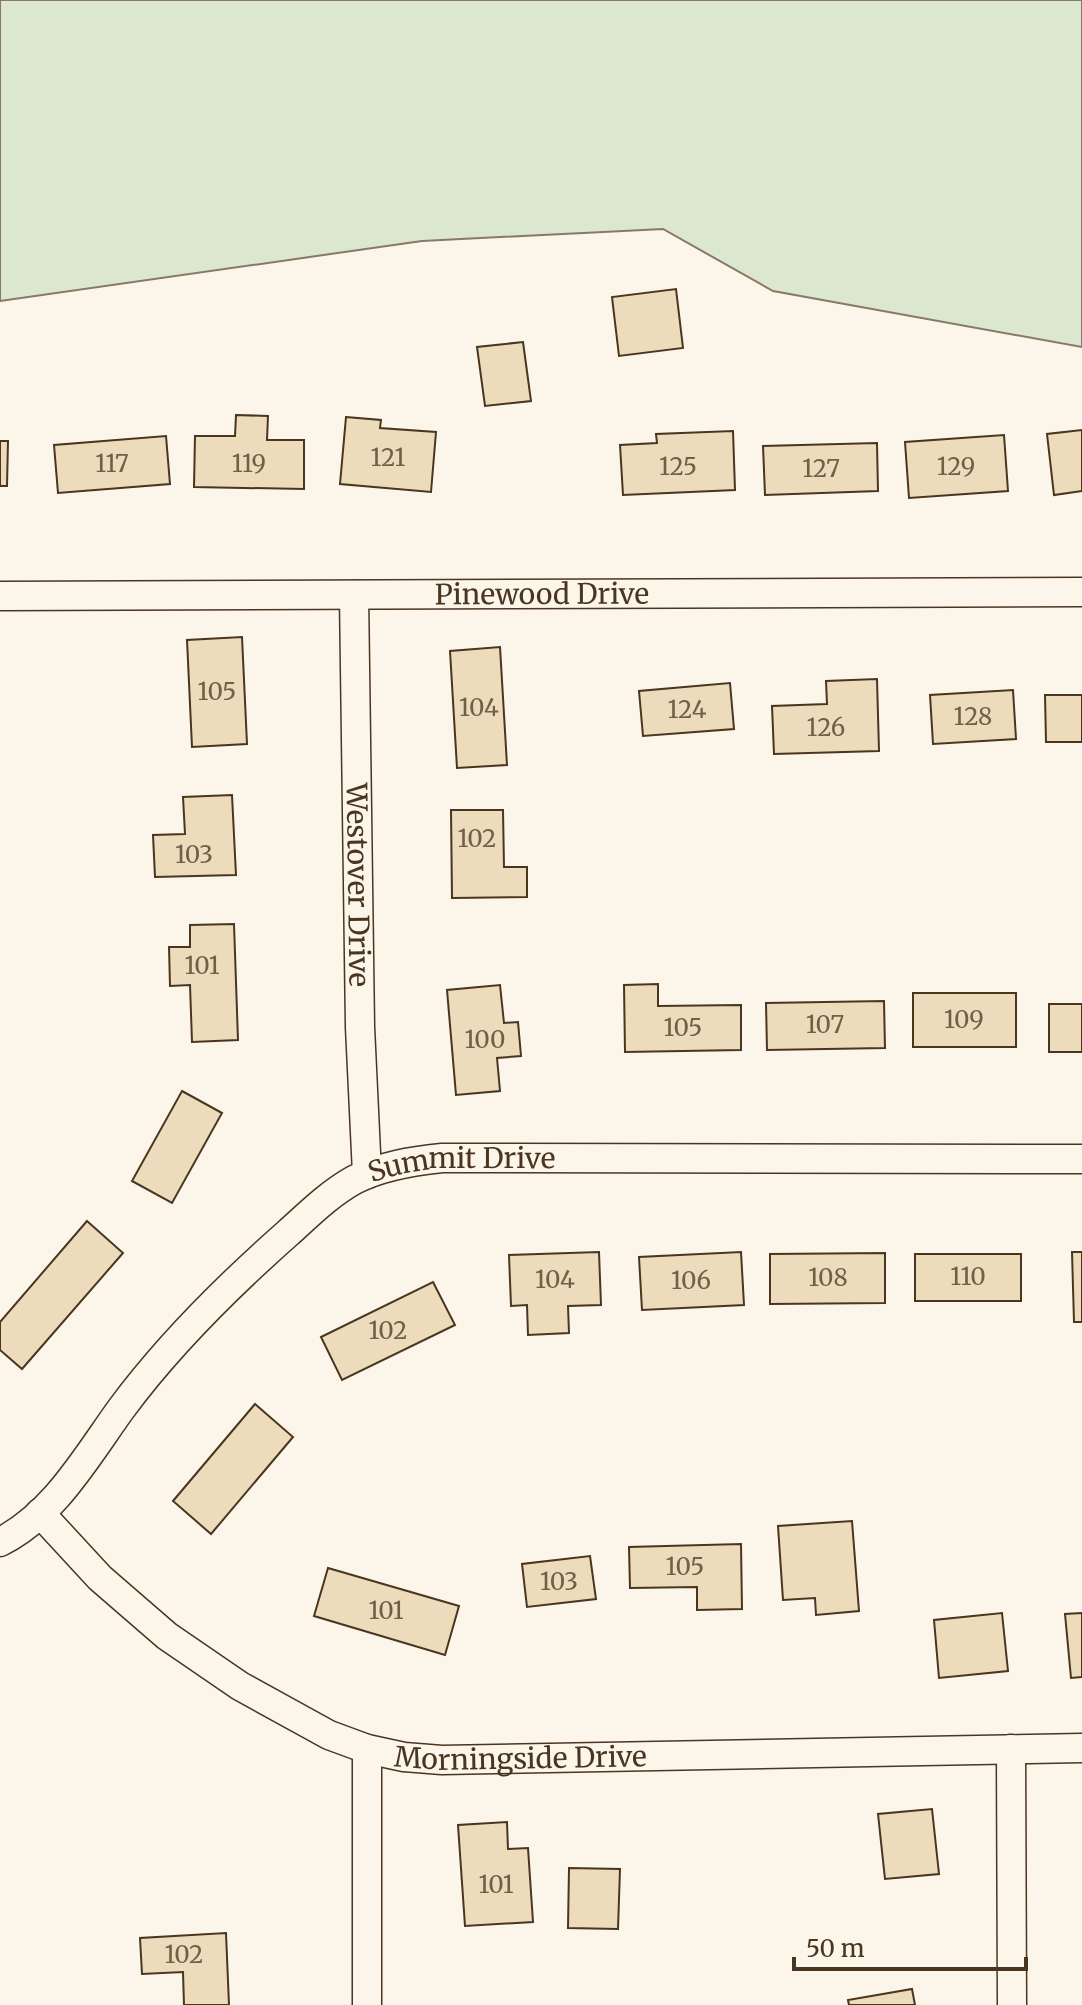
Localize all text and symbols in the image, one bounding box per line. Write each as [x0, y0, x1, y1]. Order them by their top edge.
house number: 121 [371, 442, 406, 473]
house number: 117 [95, 448, 129, 479]
house number: 119 [232, 448, 266, 479]
house number: 125 [659, 451, 697, 482]
house number: 129 [937, 451, 975, 482]
house number: 127 [802, 453, 840, 484]
street label: Pinewood Drive [435, 576, 649, 612]
house number: 105 [198, 676, 236, 707]
house number: 104 [459, 692, 499, 723]
house number: 124 [668, 694, 707, 725]
house number: 128 [954, 701, 992, 732]
house number: 126 [807, 712, 845, 743]
street label: Westover Drive [339, 782, 377, 987]
house number: 102 [458, 823, 496, 854]
house number: 103 [175, 839, 213, 870]
house number: 101 [184, 950, 220, 981]
house number: 109 [944, 1004, 984, 1035]
house number: 107 [806, 1009, 844, 1040]
house number: 105 [664, 1012, 702, 1043]
house number: 100 [465, 1024, 505, 1055]
street label: Summit Drive [363, 1140, 555, 1190]
house number: 110 [950, 1261, 986, 1292]
house number: 108 [808, 1262, 848, 1293]
house number: 104 [535, 1264, 575, 1295]
house number: 106 [671, 1265, 711, 1296]
house number: 102 [369, 1315, 407, 1346]
house number: 105 [666, 1551, 704, 1582]
house number: 103 [540, 1566, 578, 1597]
house number: 101 [368, 1595, 404, 1626]
street label: Morningside Drive [393, 1738, 647, 1778]
house number: 101 [478, 1869, 514, 1900]
scale bar [794, 1921, 1026, 1971]
text: 50 m [806, 1933, 865, 1964]
house number: 102 [165, 1939, 203, 1970]

